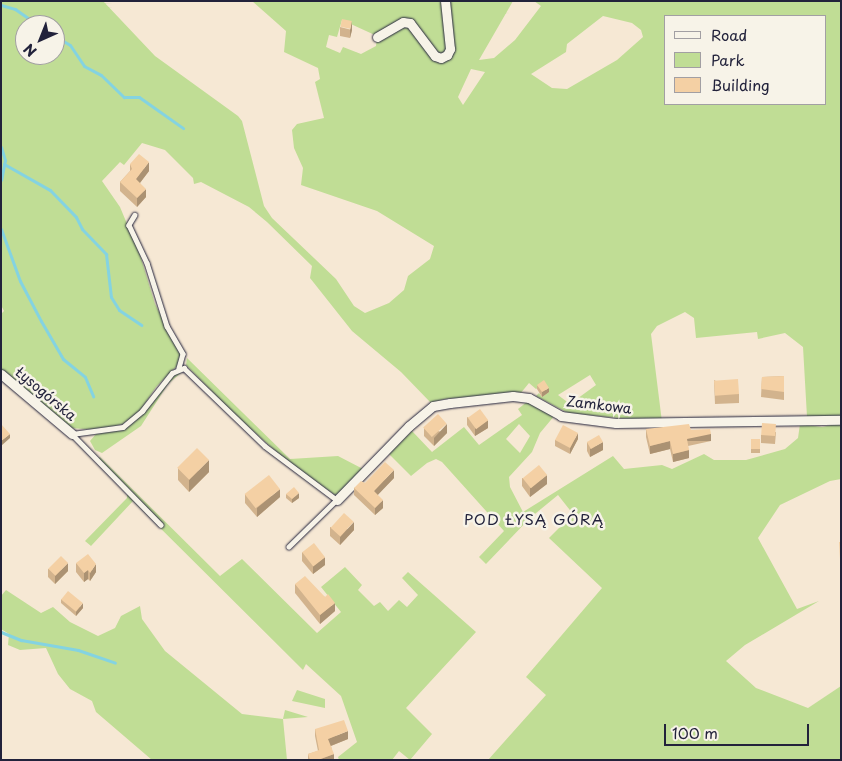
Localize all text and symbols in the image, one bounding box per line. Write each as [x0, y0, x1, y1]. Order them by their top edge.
north arrow [15, 15, 65, 65]
legend [664, 15, 827, 105]
text: Road [711, 23, 747, 46]
text: N [19, 39, 41, 62]
text: Park [711, 48, 745, 71]
text: Building [711, 73, 770, 96]
street label: Łysogórska [12, 364, 80, 424]
street label: Zamkowa [565, 393, 633, 417]
district label: POD ŁYSĄ GÓRĄ [463, 510, 605, 528]
scale bar [667, 714, 812, 746]
text: 100 m [672, 721, 718, 744]

